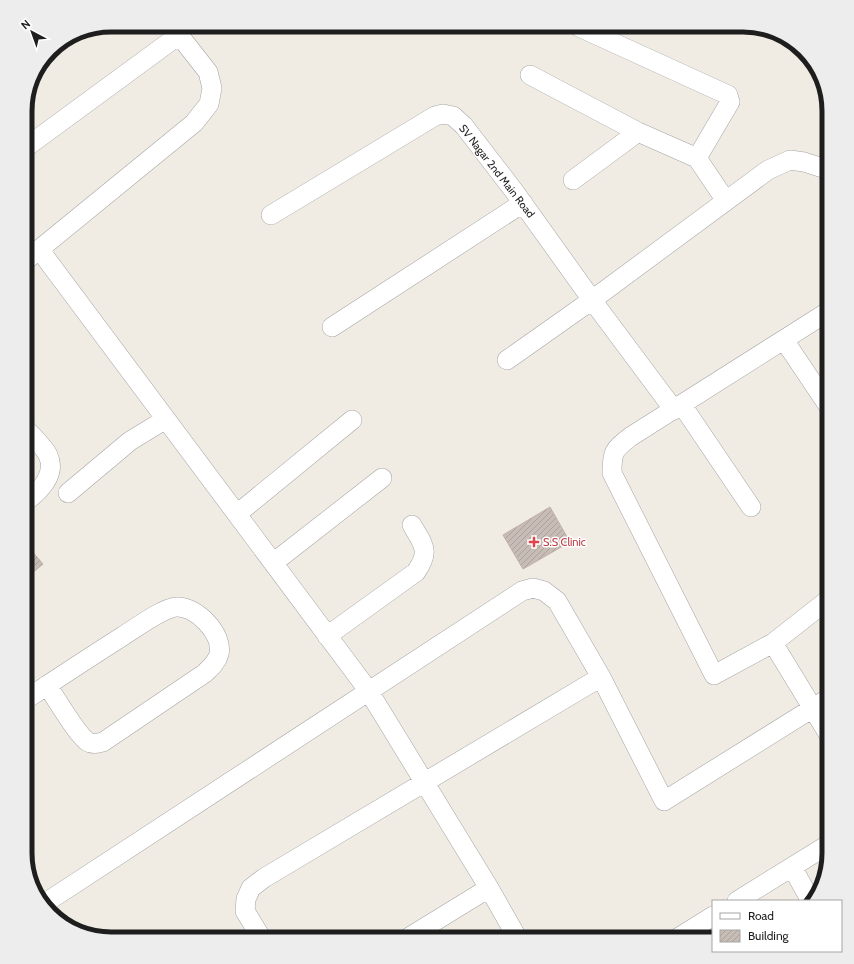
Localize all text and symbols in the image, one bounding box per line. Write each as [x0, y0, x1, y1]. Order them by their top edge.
north arrow [12, 12, 52, 52]
text: N [18, 17, 33, 32]
street label: SV Nagar 2nd Main Road [456, 121, 538, 221]
place label: S.S Clinic [543, 535, 586, 549]
marker: S.S Clinic [528, 536, 540, 548]
legend [712, 900, 842, 952]
text: Road [748, 908, 774, 923]
text: Building [748, 928, 790, 943]

